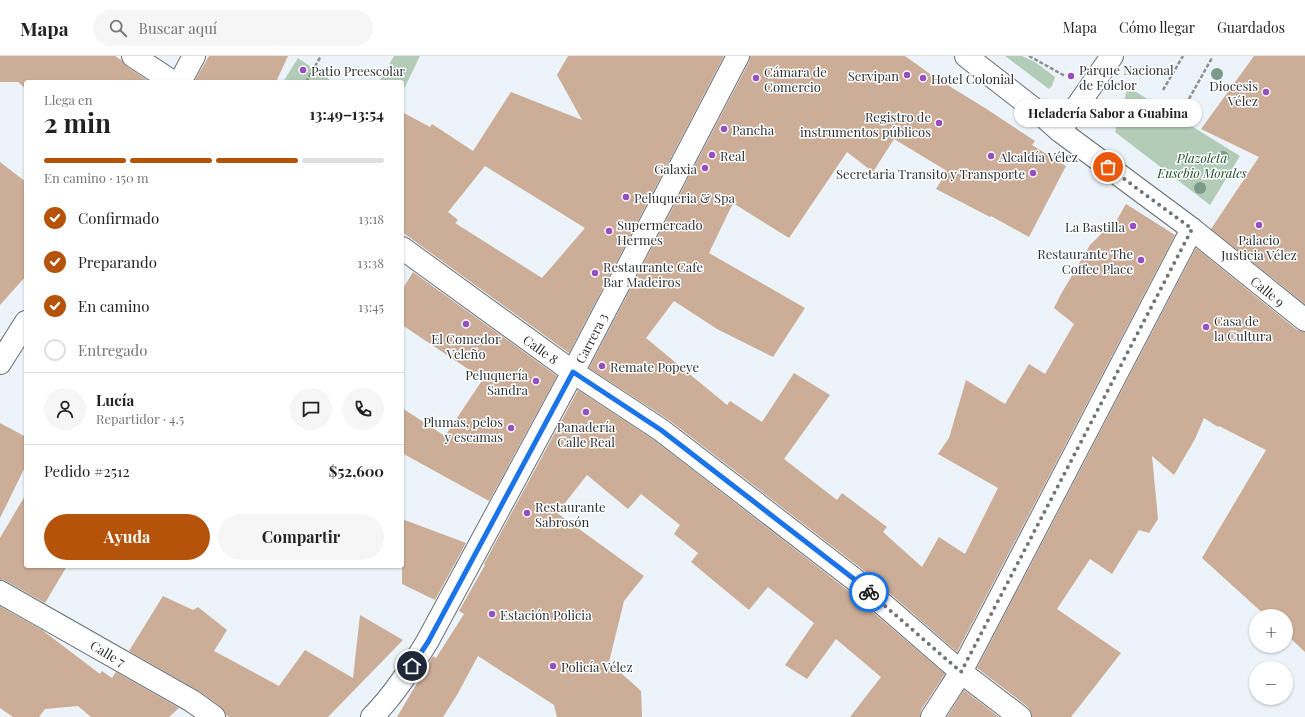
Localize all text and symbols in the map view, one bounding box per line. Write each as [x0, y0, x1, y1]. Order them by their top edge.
search box [93, 10, 373, 46]
text: Mapa [20, 15, 69, 41]
icon: search [107, 17, 129, 39]
text: Buscar aquí [139, 18, 217, 38]
text: Mapa [1063, 18, 1097, 37]
text: Cómo llegar [1119, 18, 1195, 37]
text: Guardados [1217, 18, 1285, 37]
place label: Parque Nacional de Folclor [1079, 61, 1174, 93]
place label: Patio Preescolar [311, 62, 405, 79]
place label: Cámara de Comercio [764, 63, 827, 95]
marker: Patio Preescolar [298, 65, 308, 75]
place label: Servipan [848, 67, 899, 84]
marker: Servipan [902, 70, 912, 80]
place label: Hotel Colonial [931, 70, 1015, 87]
marker: Parque Nacional de Folclor [1066, 71, 1076, 81]
marker: Cámara de Comercio [751, 73, 761, 83]
marker: Hotel Colonial [918, 73, 928, 83]
place label: Diocesis Vélez [1209, 77, 1258, 109]
marker: Diocesis Vélez [1261, 87, 1271, 97]
text: Llega en [44, 91, 92, 108]
callout: Heladería Sabor a Guabina [1014, 99, 1202, 127]
text: 13:49–13:54 [309, 104, 384, 124]
text: Heladería Sabor a Guabina [1028, 104, 1188, 121]
text: 2 min [44, 105, 111, 140]
place label: Registro de instrumentos públicos [800, 108, 931, 140]
marker: Registro de instrumentos públicos [934, 118, 944, 128]
place label: Pancha [732, 121, 775, 138]
marker: Pancha [719, 124, 729, 134]
place label: Real [720, 147, 745, 164]
place label: Alcaldía Vélez [998, 148, 1078, 165]
park label: Plazoleta Eusebio Morales [1156, 149, 1247, 181]
marker: Real [707, 150, 717, 160]
pin [1091, 150, 1125, 184]
marker: Alcaldía Vélez [986, 151, 996, 161]
icon: bag [1097, 156, 1119, 178]
place label: Galaxia [654, 160, 698, 177]
marker: Galaxia [700, 163, 710, 173]
place label: Secretaria Transito y Transporte [836, 165, 1025, 182]
marker: Secretaria Transito y Transporte [1028, 168, 1038, 178]
text: En camino · 150 m [44, 169, 148, 186]
place label: Peluqueria & Spa [634, 189, 736, 206]
marker: Peluqueria & Spa [621, 192, 631, 202]
icon: check [44, 207, 66, 229]
text: Confirmado [78, 208, 159, 228]
text: 13:18 [359, 210, 384, 227]
place label: Supermercado Hermes [617, 216, 703, 248]
place label: La Bastilla [1065, 218, 1126, 235]
marker: Palacio Justicia Vélez [1254, 220, 1264, 230]
marker: La Bastilla [1128, 221, 1138, 231]
marker: Supermercado Hermes [604, 226, 614, 236]
place label: Palacio Justicia Vélez [1220, 231, 1297, 263]
place label: Restaurante The Coffee Place [1037, 245, 1133, 277]
icon: check [44, 251, 66, 273]
text: Preparando [78, 252, 157, 272]
text: 13:38 [357, 254, 384, 271]
marker: Restaurante The Coffee Place [1136, 255, 1146, 265]
place label: Restaurante Cafe Bar Madeiros [603, 258, 703, 290]
marker: Restaurante Cafe Bar Madeiros [590, 268, 600, 278]
street label: Calle 9 [1247, 272, 1289, 310]
icon: check [44, 295, 66, 317]
text: En camino [78, 296, 149, 316]
text: 13:45 [358, 298, 384, 315]
street label: Carrera 3 [571, 310, 611, 366]
place label: Casa de la Cultura [1214, 312, 1272, 344]
marker: El Comedor Veleño [461, 319, 471, 329]
marker: Casa de la Cultura [1201, 322, 1211, 332]
place label: El Comedor Veleño [431, 330, 501, 362]
street label: Calle 8 [520, 331, 562, 368]
text: Entregado [78, 340, 148, 360]
place label: Remate Popeye [610, 358, 699, 375]
marker: Remate Popeye [597, 361, 607, 371]
place label: Peluquería Sandra [465, 366, 529, 398]
marker: Peluquería Sandra [531, 376, 541, 386]
button: person [44, 388, 86, 430]
button: chat [290, 388, 332, 430]
button: phone [342, 388, 384, 430]
text: Lucía [96, 390, 134, 410]
marker: Panadería Calle Real [581, 407, 591, 417]
text: Repartidor · 4.5 [96, 410, 184, 427]
place label: Plumas, pelos y escamas [423, 413, 503, 445]
place label: Panadería Calle Real [557, 418, 616, 450]
marker: Plumas, pelos y escamas [506, 423, 516, 433]
text: Pedido #2512 [44, 461, 130, 481]
text: $52,600 [329, 461, 384, 481]
place label: Restaurante Sabrosón [535, 498, 606, 530]
marker: Restaurante Sabrosón [522, 508, 532, 518]
button: Ayuda [44, 514, 210, 560]
button: Compartir [218, 514, 384, 560]
courier [849, 572, 889, 612]
icon: bike [858, 581, 880, 603]
place label: Estación Policia [500, 606, 592, 623]
marker: Estación Policia [487, 609, 497, 619]
map controls [1249, 609, 1293, 705]
button: + [1249, 609, 1293, 653]
street label: Calle 7 [87, 636, 129, 670]
pin [395, 649, 429, 683]
icon: home [401, 655, 423, 677]
place label: Policía Vélez [561, 658, 633, 675]
marker: Policía Vélez [548, 661, 558, 671]
button: − [1249, 661, 1293, 705]

